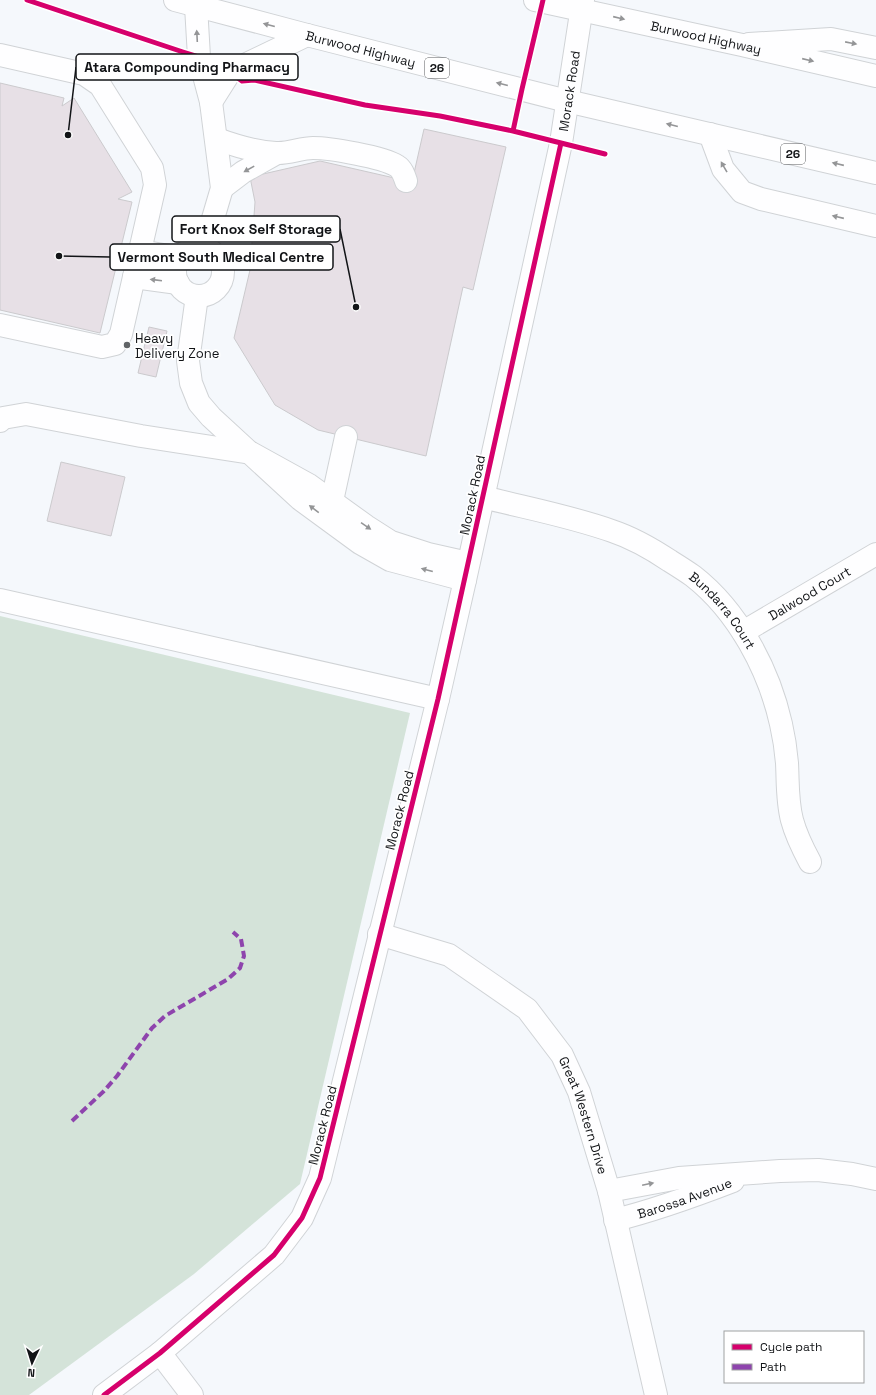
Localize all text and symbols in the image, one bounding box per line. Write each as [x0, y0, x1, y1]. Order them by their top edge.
one-way arrow [613, 16, 626, 22]
street label: Burwood Highway [649, 17, 763, 58]
one-way arrow [263, 22, 275, 28]
street label: Burwood Highway [304, 27, 418, 71]
one-way arrow [194, 30, 201, 42]
one-way arrow [845, 40, 857, 46]
street label: Morack Road [555, 50, 584, 133]
callout: Atara Compounding Pharmacy [76, 54, 298, 80]
text: Atara Compounding Pharmacy [84, 58, 290, 76]
road number: 26 [425, 58, 449, 78]
one-way arrow [801, 58, 814, 64]
one-way arrow [496, 81, 509, 87]
one-way arrow [666, 122, 678, 128]
road number: 26 [781, 144, 805, 164]
one-way arrow [720, 161, 727, 173]
one-way arrow [832, 161, 844, 167]
one-way arrow [243, 166, 255, 172]
one-way arrow [832, 214, 844, 220]
callout: Fort Knox Self Storage [172, 216, 340, 242]
text: Fort Knox Self Storage [180, 220, 332, 238]
callout: Vermont South Medical Centre [110, 244, 333, 270]
text: Vermont South Medical Centre [118, 248, 324, 266]
one-way arrow [150, 277, 162, 283]
place label: Heavy Delivery Zone [135, 330, 219, 362]
marker: Heavy Delivery Zone [122, 340, 132, 350]
street label: Morack Road [456, 454, 489, 537]
one-way arrow [308, 505, 319, 514]
one-way arrow [361, 522, 372, 530]
street label: Dalwood Court [765, 563, 854, 624]
one-way arrow [421, 567, 433, 573]
street label: Bundarra Court [685, 568, 759, 652]
street label: Morack Road [381, 769, 418, 852]
street label: Great Western Drive [555, 1054, 611, 1176]
street label: Morack Road [304, 1084, 341, 1167]
street label: Barossa Avenue [635, 1174, 734, 1223]
one-way arrow [642, 1181, 654, 1187]
legend [724, 1331, 864, 1383]
text: Cycle path [760, 1339, 822, 1355]
north arrow [12, 1343, 52, 1383]
text: Path [760, 1359, 786, 1375]
text: N [27, 1366, 35, 1380]

